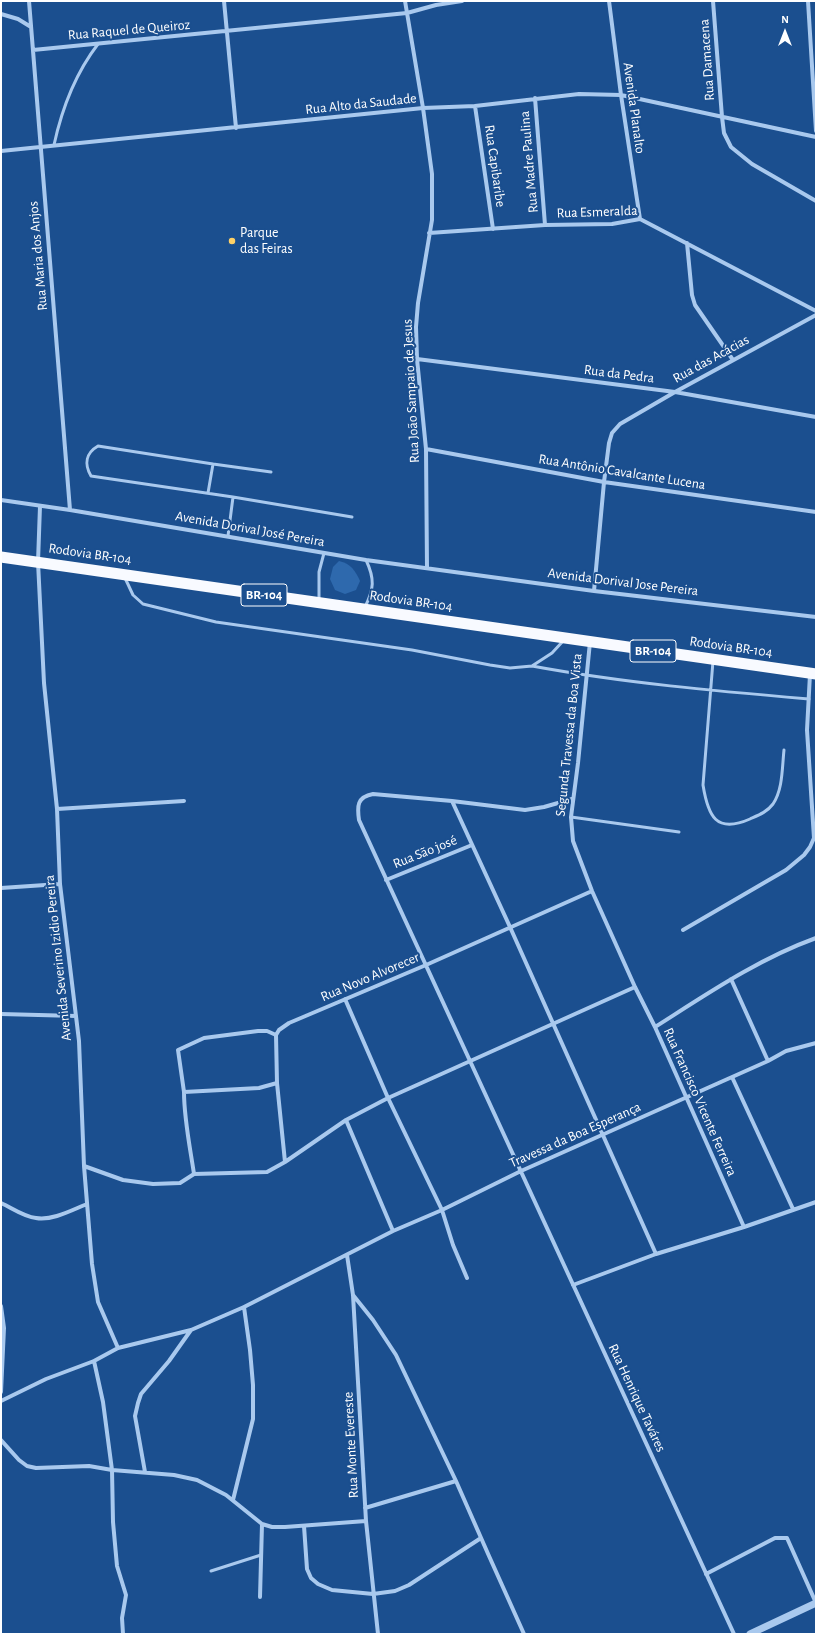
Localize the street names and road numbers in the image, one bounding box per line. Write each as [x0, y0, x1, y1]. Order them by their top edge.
street label: Rua Raquel de Queiroz [67, 16, 191, 44]
street label: Rua Damacena [696, 19, 718, 101]
street label: Avenida Planalto [619, 61, 649, 155]
street label: Rua Alto da Saudade [305, 90, 417, 118]
street label: Rua Madre Paulina [516, 110, 542, 214]
street label: Rua Capibaribe [481, 124, 509, 208]
street label: Rua Maria dos Anjos [25, 201, 51, 311]
street label: Rua Esmeralda [556, 202, 638, 222]
street label: Rua João Sampaio de Jesus [399, 319, 423, 463]
street label: Rua das Acácias [670, 331, 752, 387]
street label: Rua da Pedra [583, 361, 655, 387]
street label: Rua Antônio Cavalcante Lucena [537, 450, 707, 494]
street label: Avenida Dorival José Pereira [174, 508, 326, 550]
street label: Rodovia BR-104 [47, 540, 133, 568]
street label: Avenida Dorival Jose Pereira [547, 564, 699, 600]
road number: BR-104 [241, 584, 287, 606]
street label: Rodovia BR-104 [368, 587, 454, 615]
street label: Rodovia BR-104 [688, 633, 774, 661]
road number: BR-104 [630, 640, 676, 662]
street label: Segunda Travessa da Boa Vista [552, 653, 586, 817]
street label: Rua São josé [391, 832, 459, 872]
street label: Avenida Severino Izidio Pereira [41, 874, 75, 1042]
street label: Rua Novo Alvorecer [318, 949, 422, 1005]
street label: Rua Francisco Vicente Ferreira [660, 1025, 740, 1179]
street label: Travessa da Boa Esperança [507, 1098, 643, 1172]
street label: Rua Henrique Taváres [605, 1341, 669, 1455]
street label: Rua Monte Evereste [340, 1391, 362, 1499]

